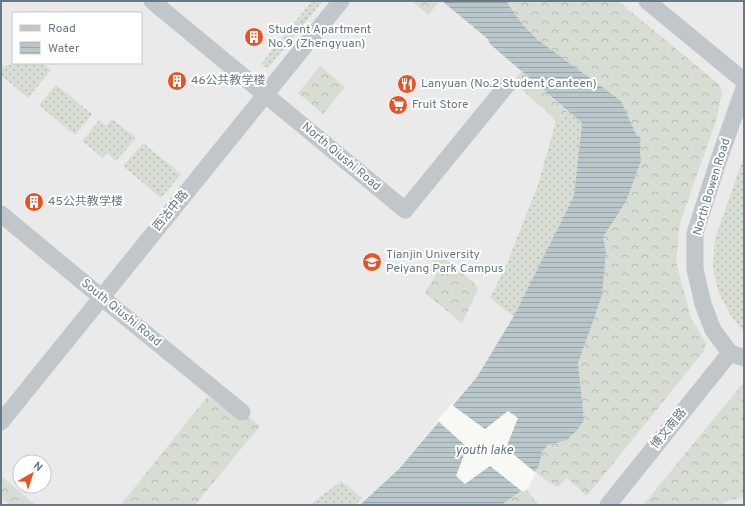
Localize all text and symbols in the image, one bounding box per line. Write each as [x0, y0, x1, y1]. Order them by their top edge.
legend [12, 12, 142, 64]
text: Road [48, 21, 76, 37]
place label: Student Apartment No.9 (Zhengyuan) [268, 22, 371, 52]
building icon: Student Apartment No.9 (Zhengyuan) [243, 26, 265, 48]
text: Water [48, 41, 80, 57]
building icon: 46公共教学楼 [166, 70, 188, 92]
place label: 46公共教学楼 [191, 73, 266, 89]
restaurant icon: Lanyuan (No.2 Student Canteen) [396, 73, 418, 95]
place label: Lanyuan (No.2 Student Canteen) [421, 76, 597, 92]
supermarket icon: Fruit Store [387, 94, 409, 116]
place label: Fruit Store [412, 97, 469, 113]
street label: North Qiushi Road [298, 119, 384, 195]
street label: North Bowen Road [690, 136, 734, 238]
street label: 西沽中路 [150, 187, 192, 235]
building icon: 45公共教学楼 [23, 191, 45, 213]
place label: 45公共教学楼 [48, 194, 123, 210]
place label: Tianjin University Peiyang Park Campus [386, 247, 504, 277]
school or university icon: Tianjin University Peiyang Park Campus [361, 251, 383, 273]
street label: South Qiushi Road [78, 276, 164, 350]
street label: 博文南路 [648, 405, 690, 453]
water label: youth lake [455, 443, 513, 459]
north arrow [12, 454, 52, 494]
text: N [30, 459, 45, 475]

